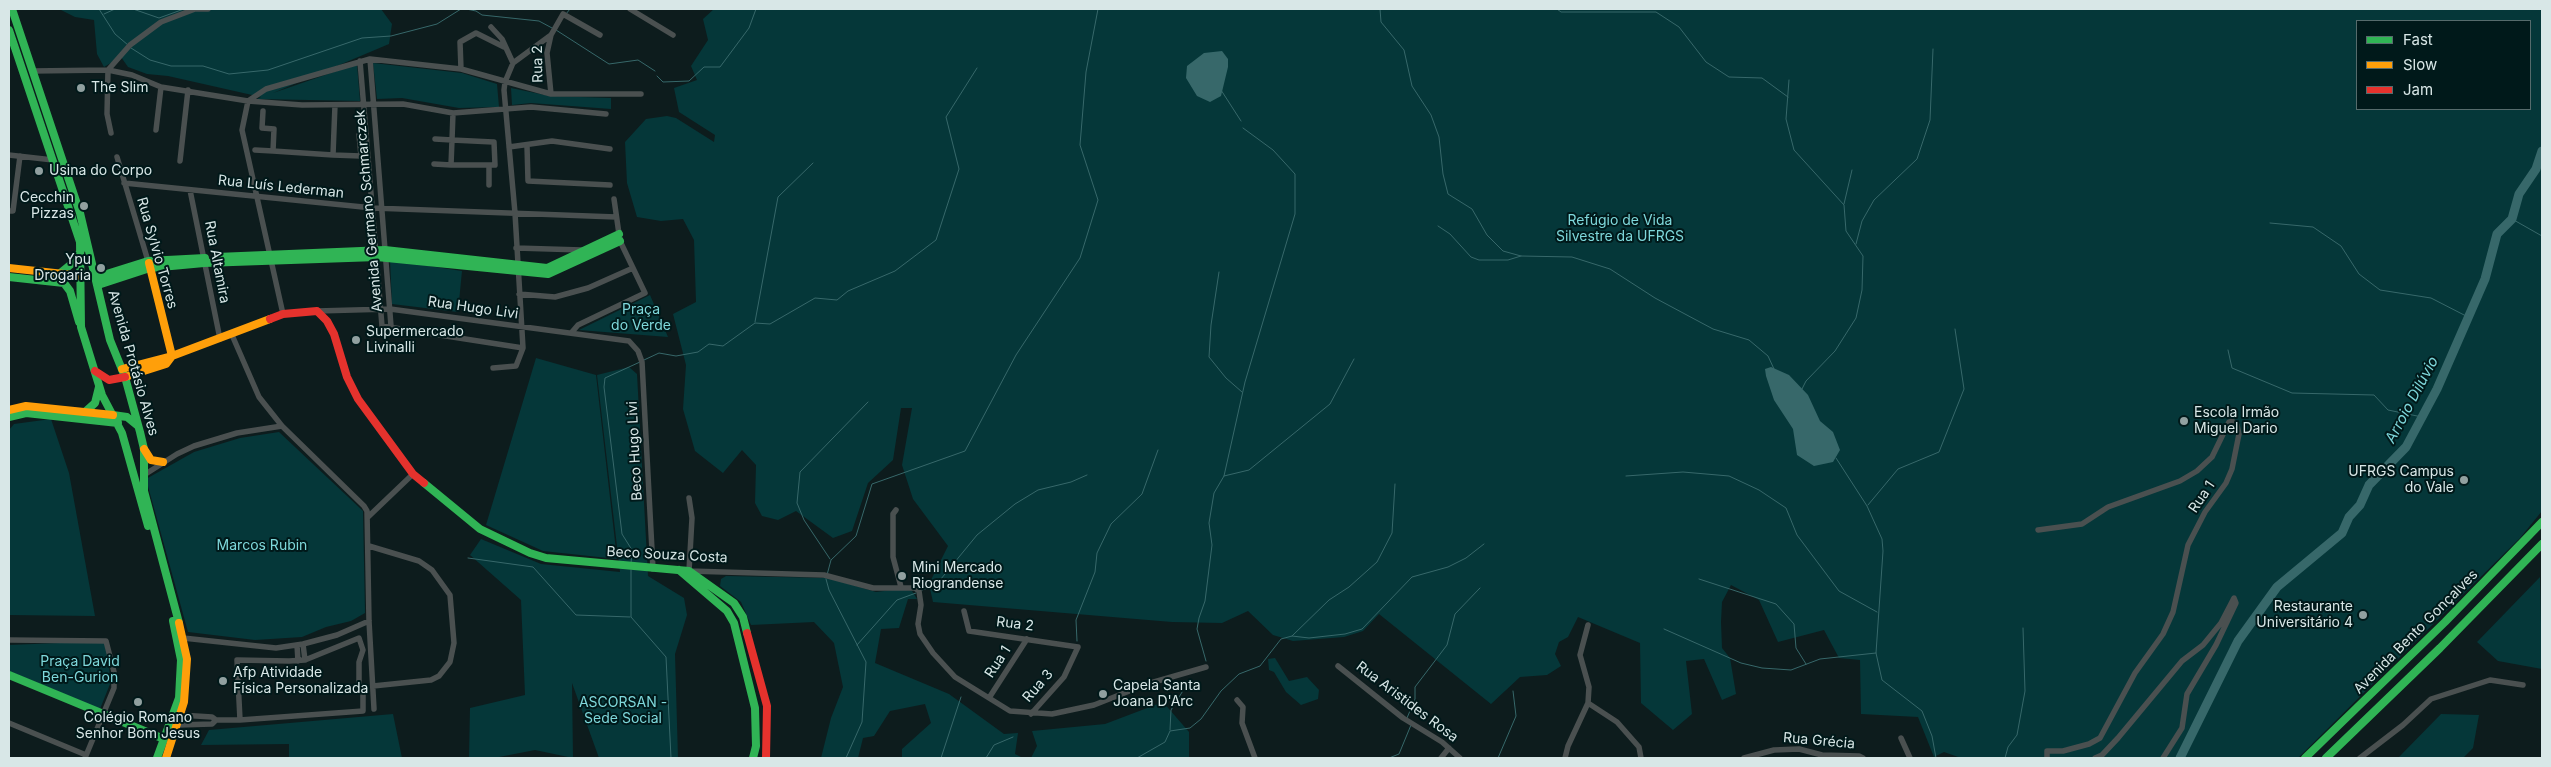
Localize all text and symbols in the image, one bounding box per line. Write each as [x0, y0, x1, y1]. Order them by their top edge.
legend [2356, 20, 2531, 110]
text: Fast [2403, 30, 2433, 49]
street label: Rua 2 [529, 45, 547, 83]
text: Slow [2403, 55, 2437, 74]
place label: The Slim [91, 80, 148, 96]
text: Jam [2403, 80, 2433, 99]
marker: The Slim [75, 82, 87, 94]
street label: Avenida Germano Schmarczek [352, 109, 386, 313]
place label: Usina do Corpo [49, 163, 152, 179]
marker: Usina do Corpo [33, 165, 45, 177]
street label: Rua Luís Lederman [217, 172, 345, 202]
place label: Cecchin Pizzas [20, 190, 74, 222]
street label: Rua Sylvio Torres [133, 195, 181, 311]
marker: Cecchin Pizzas [78, 200, 90, 212]
park label: Refúgio de Vida Silvestre da UFRGS [1556, 213, 1684, 246]
street label: Rua Altamira [201, 219, 233, 305]
place label: Ypu Drogaria [34, 252, 91, 284]
marker: Ypu Drogaria [95, 262, 107, 274]
street label: Avenida Protásio Alves [104, 288, 162, 438]
street label: Rua Hugo Livi [427, 293, 519, 323]
park label: Praça do Verde [611, 302, 671, 334]
place label: Supermercado Livinalli [366, 324, 464, 357]
marker: Supermercado Livinalli [350, 334, 362, 346]
water label: Arroio Dilúvio [2382, 354, 2442, 446]
street label: Beco Hugo Livi [624, 401, 646, 501]
place label: Escola Irmão Miguel Dario [2194, 405, 2279, 438]
marker: Escola Irmão Miguel Dario [2178, 415, 2190, 427]
place label: UFRGS Campus do Vale [2348, 464, 2454, 497]
marker: UFRGS Campus do Vale [2458, 474, 2470, 486]
street label: Rua 1 [2185, 478, 2219, 516]
park label: Marcos Rubin [217, 538, 307, 554]
street label: Beco Souza Costa [606, 543, 728, 567]
place label: Mini Mercado Riograndense [912, 560, 1003, 592]
street label: Avenida Bento Gonçalves [2350, 566, 2482, 698]
marker: Mini Mercado Riograndense [896, 570, 908, 582]
place label: Restaurante Universitário 4 [2256, 599, 2353, 632]
marker: Restaurante Universitário 4 [2357, 609, 2369, 621]
street label: Rua 2 [995, 613, 1035, 635]
street label: Rua 1 [981, 643, 1015, 681]
park label: Praça David Ben-Gurion [40, 654, 120, 686]
street label: Rua Aristides Rosa [1353, 658, 1461, 746]
place label: Afp Atividade Física Personalizada [233, 665, 368, 698]
street label: Rua 3 [1019, 666, 1057, 706]
marker: Afp Atividade Física Personalizada [217, 675, 229, 687]
place label: Capela Santa Joana D'Arc [1113, 678, 1201, 710]
marker: Capela Santa Joana D'Arc [1097, 688, 1109, 700]
park label: ASCORSAN - Sede Social [579, 695, 667, 728]
marker: Colégio Romano Senhor Bom Jesus [132, 696, 144, 708]
place label: Colégio Romano Senhor Bom Jesus [76, 710, 200, 742]
street label: Rua Grécia [1782, 729, 1856, 753]

